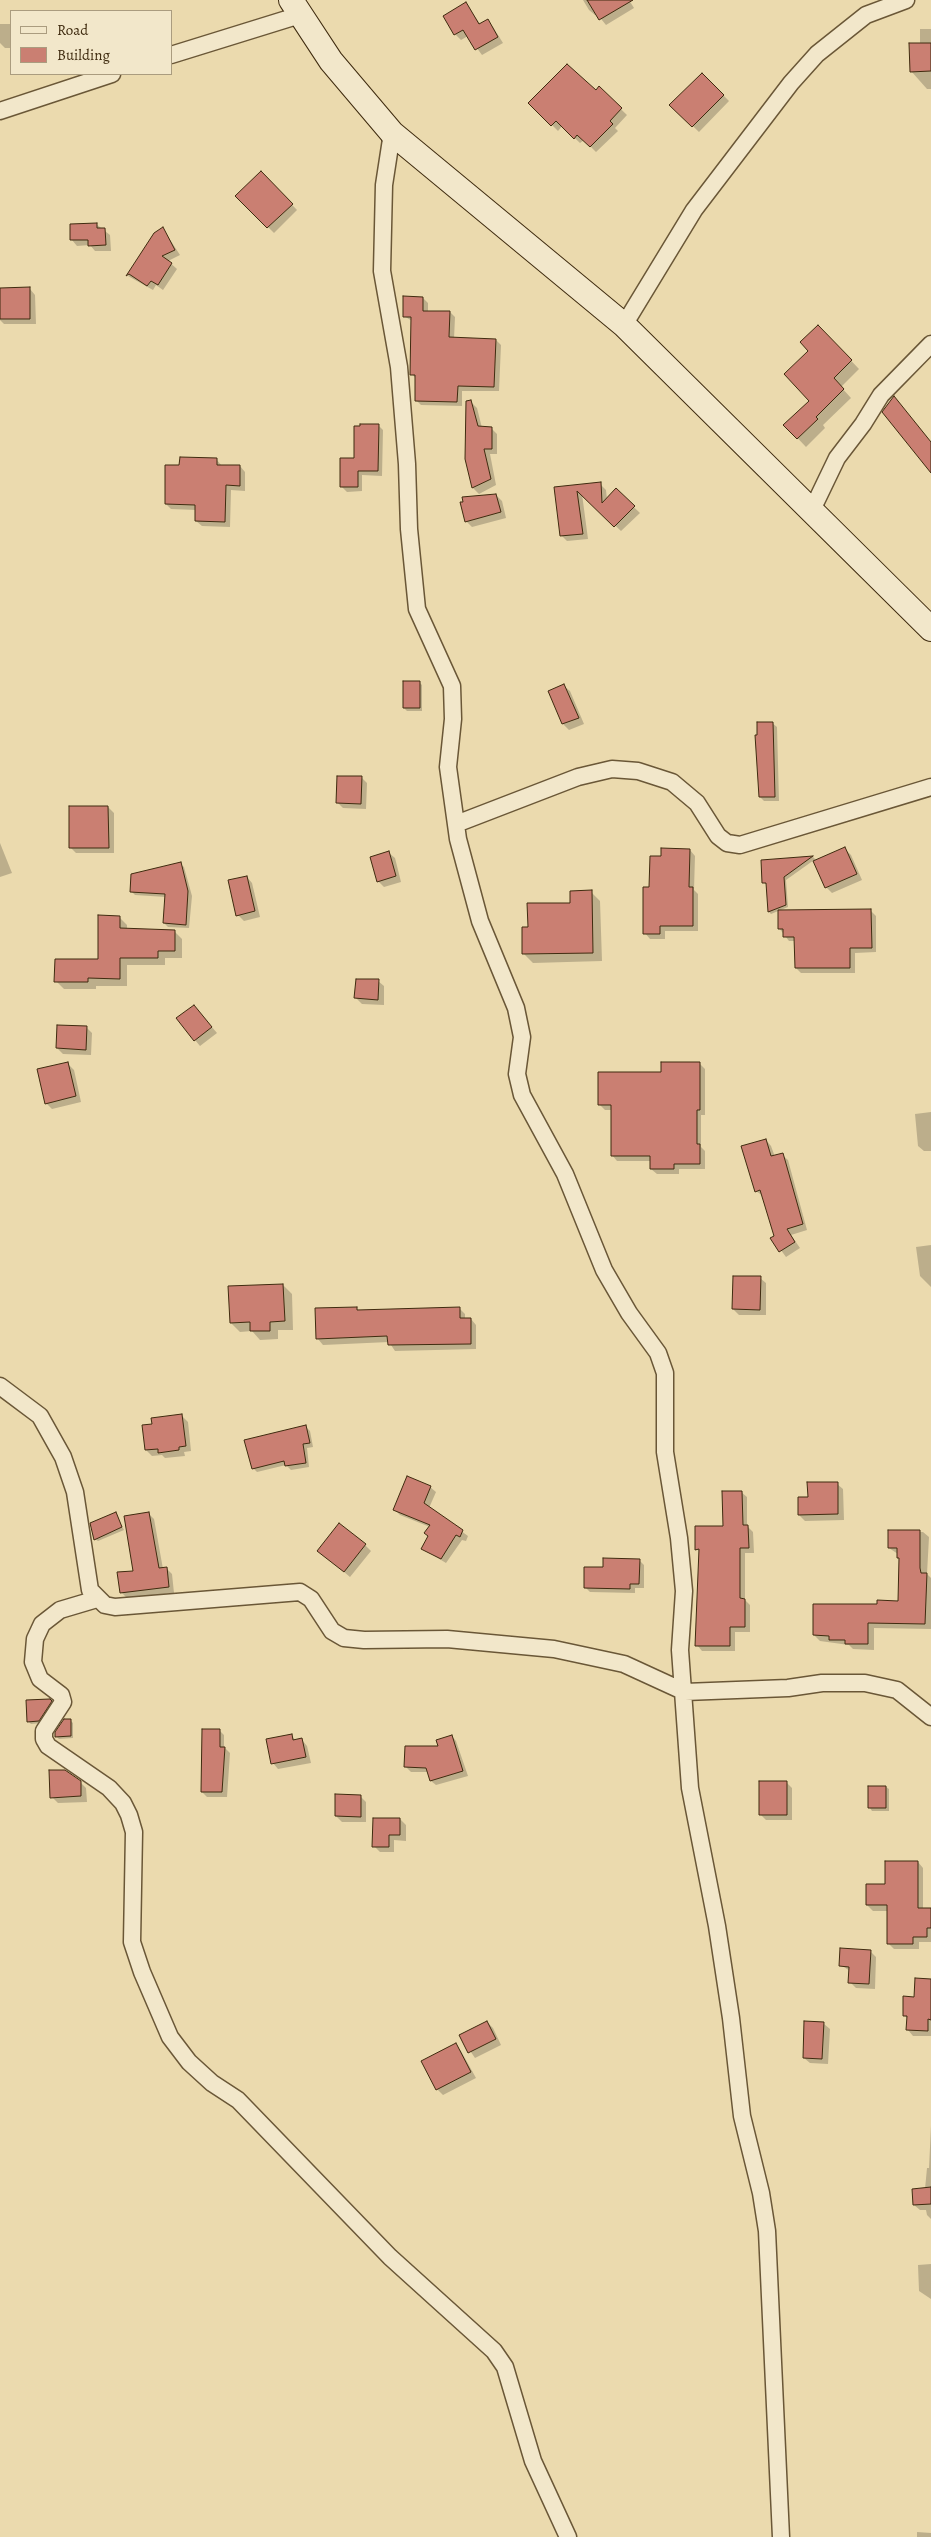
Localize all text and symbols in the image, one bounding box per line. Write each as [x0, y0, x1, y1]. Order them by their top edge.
legend [10, 10, 172, 75]
text: Road [57, 20, 88, 40]
text: Building [57, 45, 110, 65]

